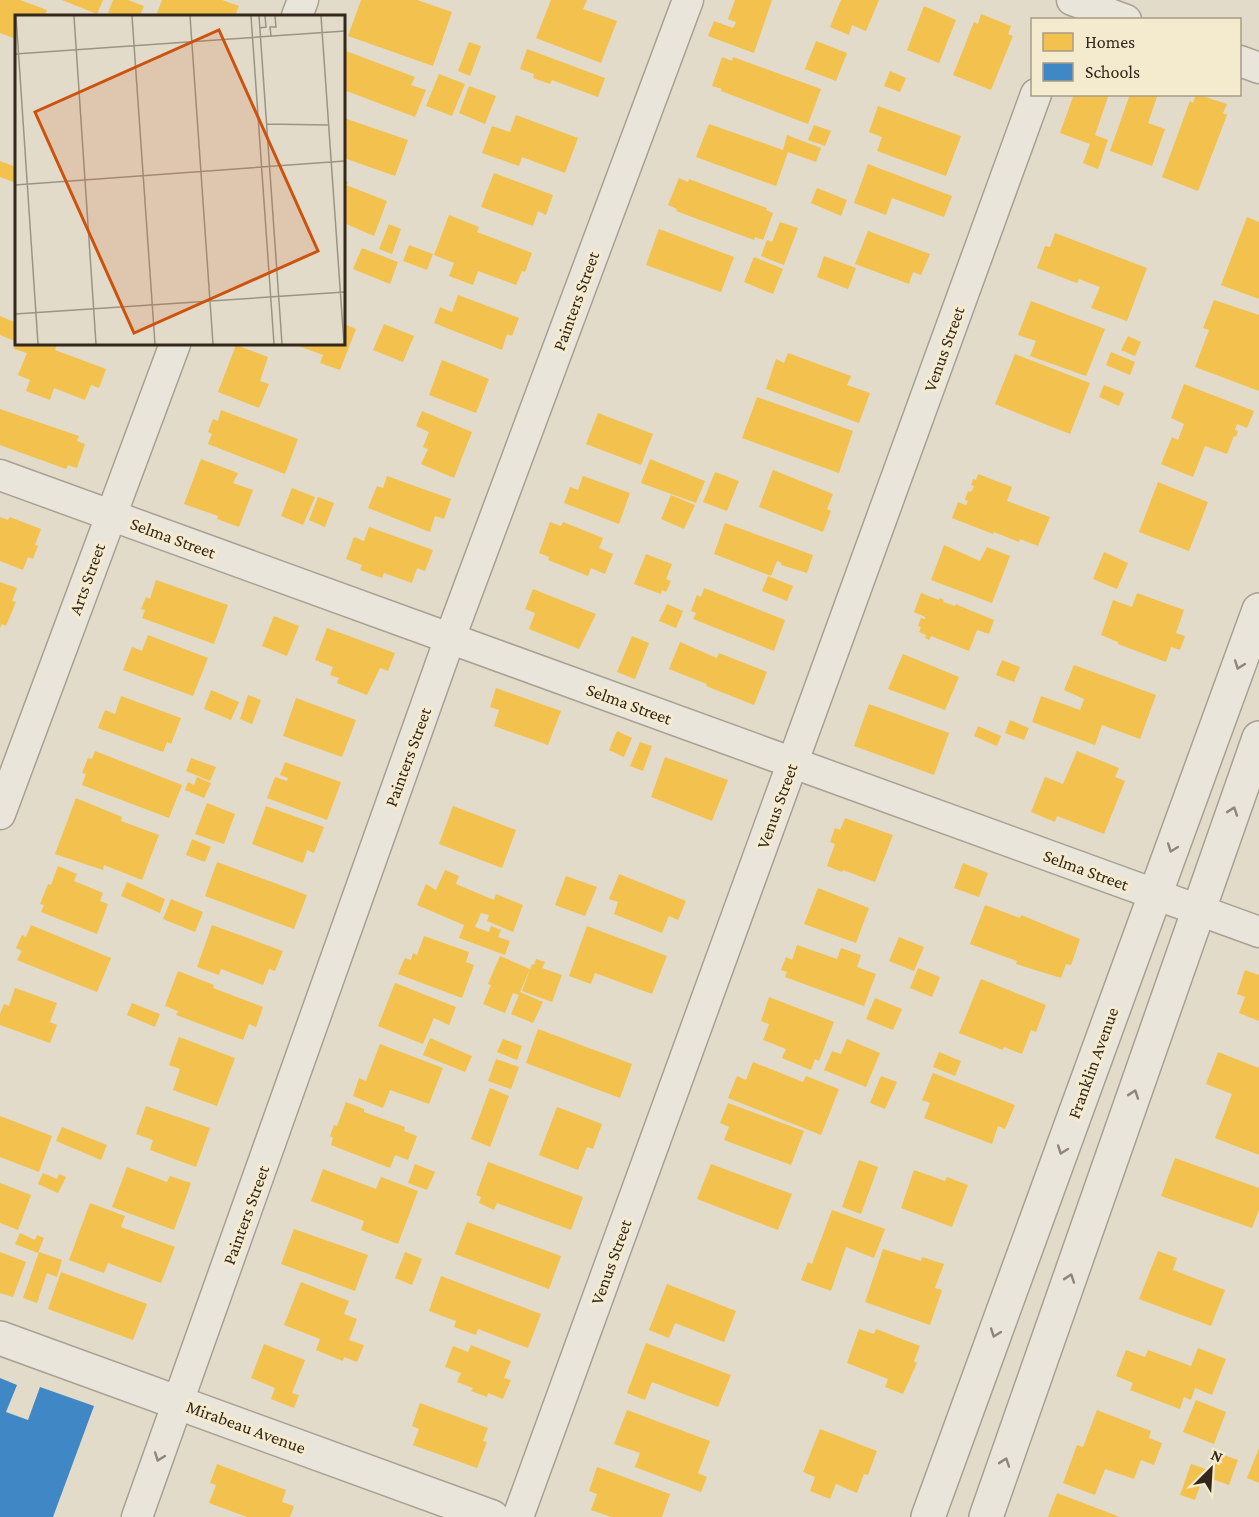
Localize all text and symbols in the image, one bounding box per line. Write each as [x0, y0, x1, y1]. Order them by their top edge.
inset map [15, 15, 345, 345]
legend [1031, 18, 1241, 96]
text: Homes [1085, 32, 1135, 52]
text: Schools [1085, 62, 1140, 82]
street label: Painters Street [549, 248, 604, 353]
street label: Venus Street [919, 303, 969, 394]
street label: Selma Street [128, 513, 219, 563]
street label: Arts Street [65, 539, 110, 618]
one-way arrow [1234, 659, 1246, 670]
street label: Selma Street [584, 679, 675, 729]
street label: Painters Street [381, 704, 436, 809]
street label: Venus Street [752, 760, 802, 851]
one-way arrow [1226, 806, 1239, 817]
one-way arrow [1167, 842, 1180, 853]
street label: Selma Street [1041, 845, 1132, 895]
street label: Franklin Avenue [1064, 1005, 1122, 1121]
one-way arrow [1127, 1089, 1139, 1100]
one-way arrow [1057, 1143, 1069, 1154]
street label: Painters Street [219, 1162, 274, 1267]
street label: Venus Street [586, 1216, 636, 1307]
one-way arrow [1062, 1273, 1075, 1284]
one-way arrow [990, 1327, 1003, 1338]
street label: Mirabeau Avenue [184, 1396, 308, 1458]
north arrow [1181, 1439, 1241, 1499]
text: N [1208, 1446, 1225, 1466]
one-way arrow [154, 1451, 166, 1462]
one-way arrow [998, 1457, 1011, 1468]

